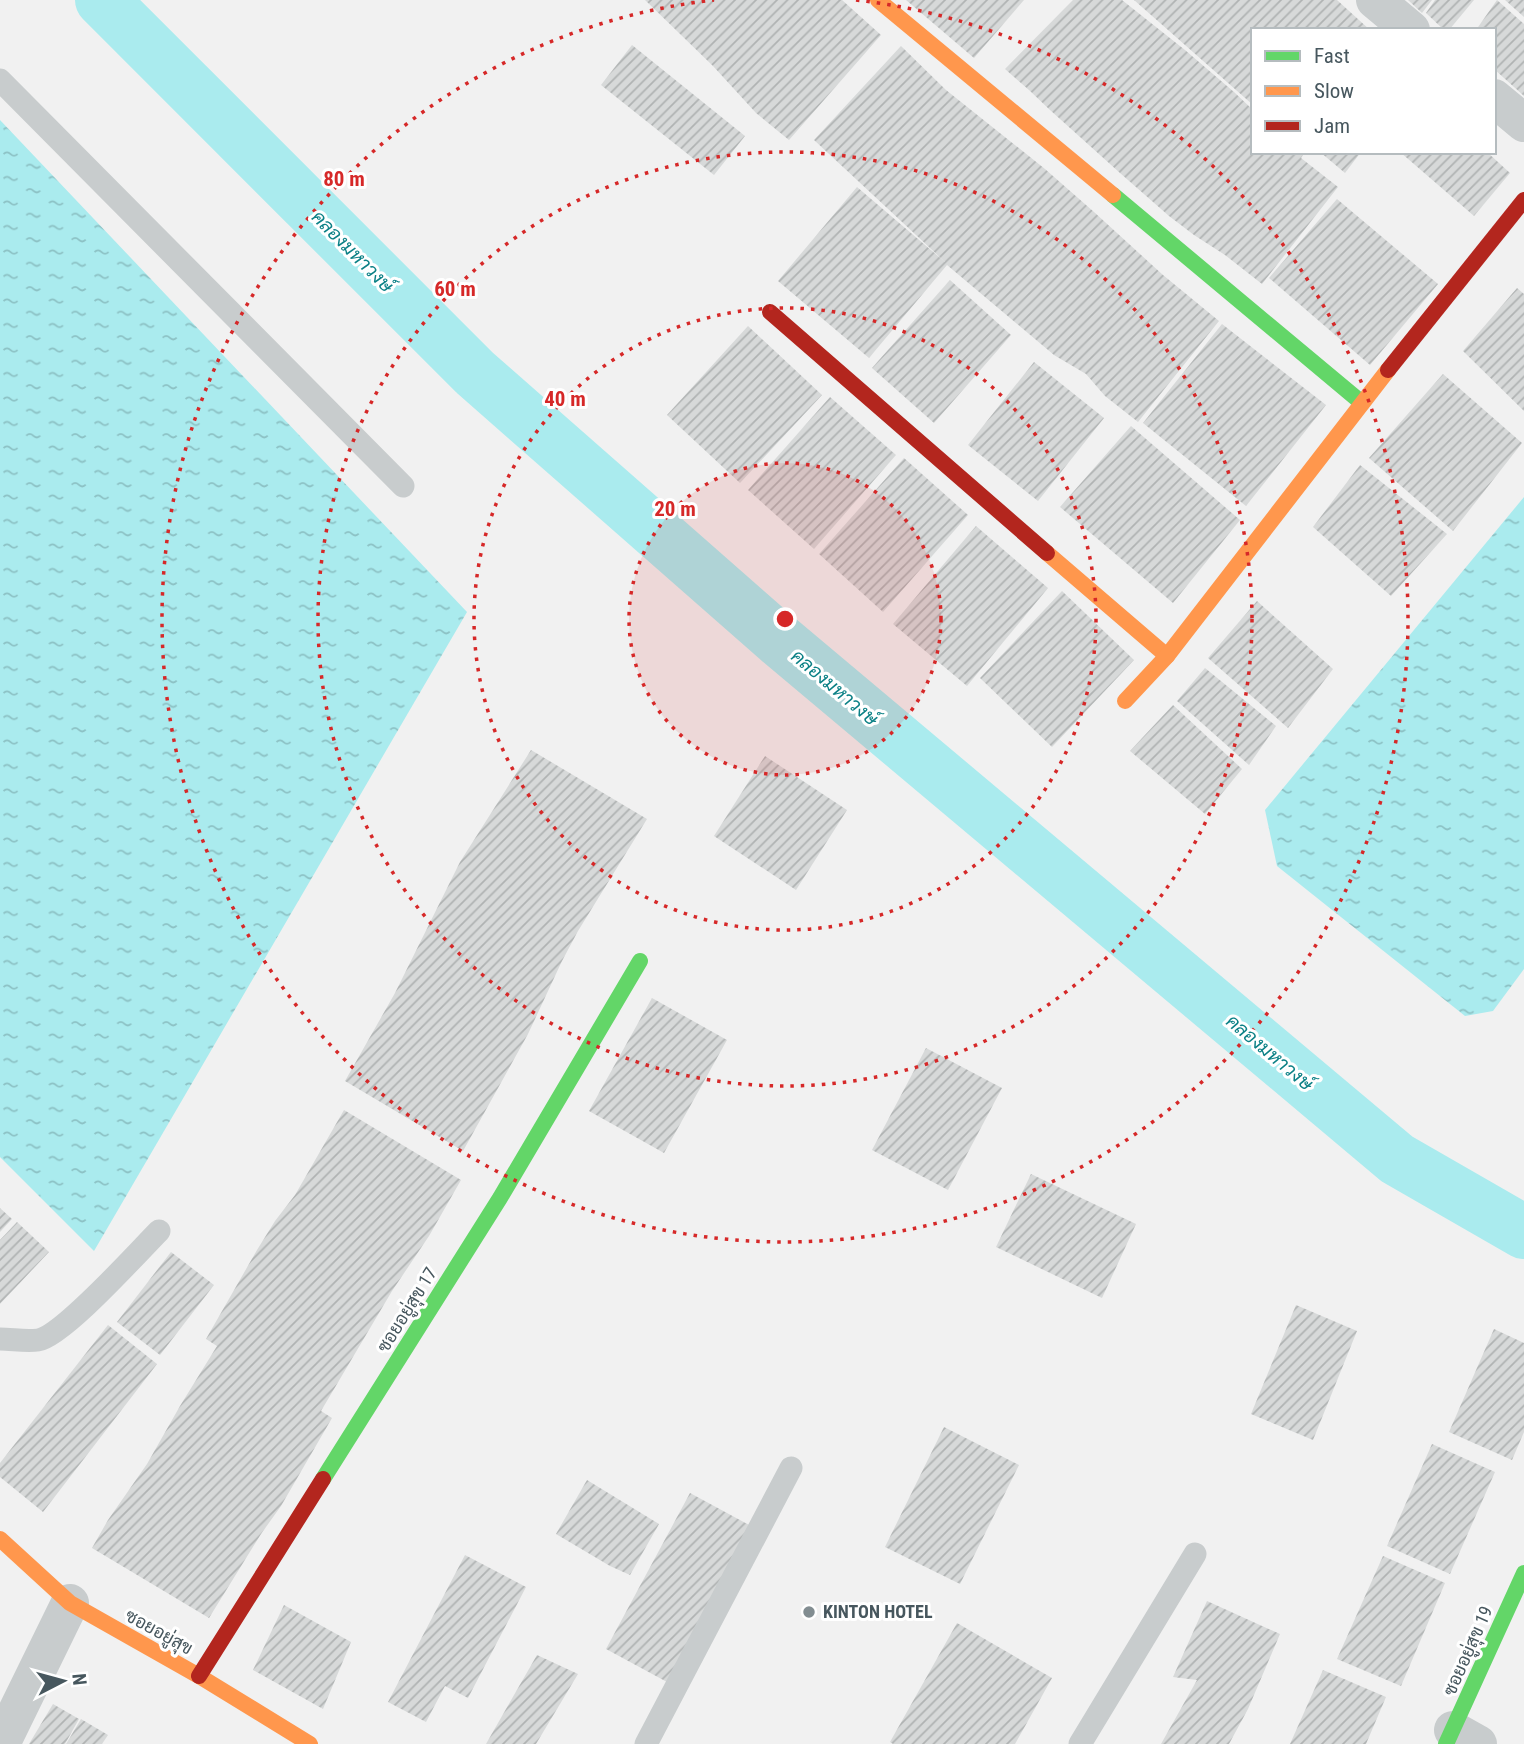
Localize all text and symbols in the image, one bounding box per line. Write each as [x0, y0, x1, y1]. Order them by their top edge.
legend [1251, 28, 1496, 154]
text: Fast [1314, 44, 1350, 68]
text: Slow [1314, 79, 1354, 103]
text: Jam [1314, 114, 1350, 138]
text: 80 m [323, 167, 365, 191]
water label: คลองมหาวงษ์ [307, 205, 401, 299]
text: 60 m [434, 277, 476, 301]
text: 40 m [544, 387, 586, 411]
text: 20 m [654, 497, 696, 521]
centre of rings [773, 607, 797, 631]
water label: คลองมหาวงษ์ [787, 644, 886, 732]
water label: คลองมหาวงษ์ [1222, 1009, 1321, 1097]
street label: ซอยอยู่สุข 17 [371, 1263, 443, 1358]
place label: KINTON HOTEL [823, 1601, 933, 1622]
street label: ซอยอยู่สุข 19 [1438, 1602, 1499, 1700]
street label: ซอยอยู่สุข [120, 1604, 197, 1661]
marker: KINTON HOTEL [801, 1604, 817, 1620]
north arrow [28, 1646, 98, 1716]
text: N [67, 1672, 91, 1686]

